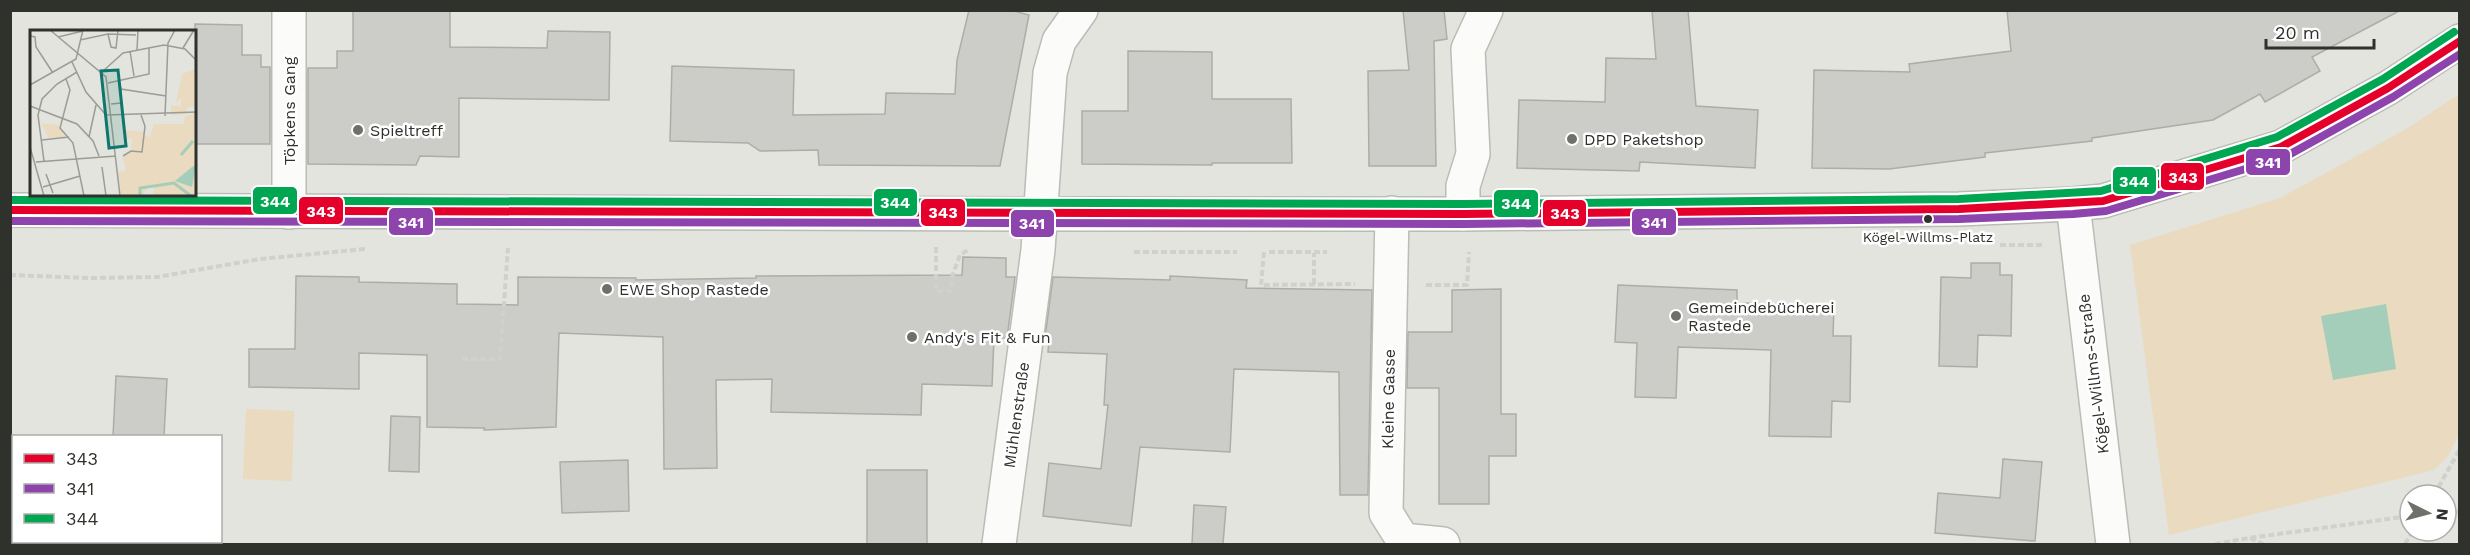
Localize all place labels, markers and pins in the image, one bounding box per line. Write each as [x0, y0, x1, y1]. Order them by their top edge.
place label: Spieltreff [370, 121, 443, 140]
marker: Spieltreff [351, 123, 365, 137]
place label: DPD Paketshop [1584, 130, 1704, 149]
marker: DPD Paketshop [1565, 132, 1579, 146]
marker: Kögel-Willms-Platz [1922, 213, 1934, 225]
place label: Kögel-Willms-Platz [1863, 229, 1993, 245]
place label: EWE Shop Rastede [619, 280, 769, 299]
marker: EWE Shop Rastede [600, 282, 614, 296]
place label: Gemeindebücherei Rastede [1688, 298, 1834, 335]
marker: Gemeindebücherei Rastede [1669, 309, 1683, 323]
place label: Andy's Fit & Fun [924, 328, 1051, 347]
marker: Andy's Fit & Fun [905, 330, 919, 344]

